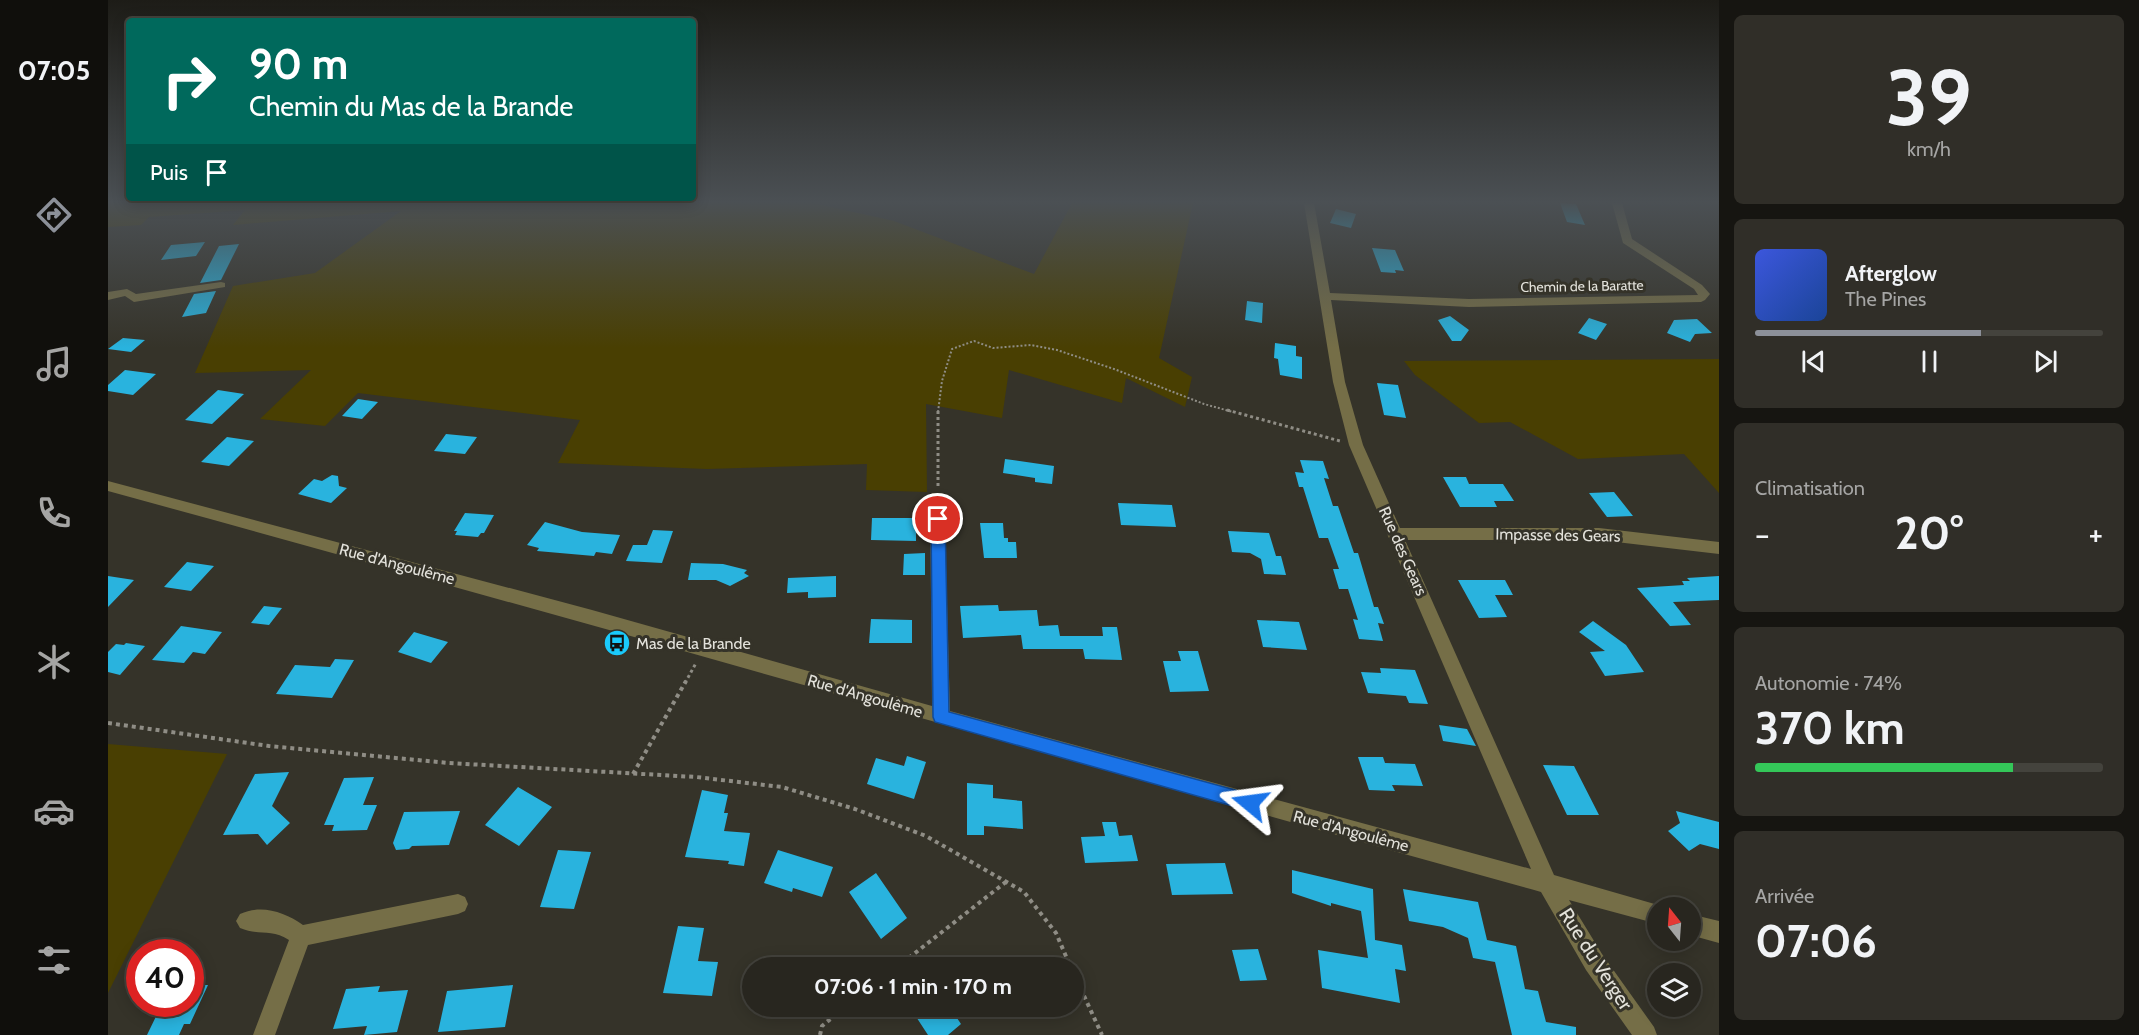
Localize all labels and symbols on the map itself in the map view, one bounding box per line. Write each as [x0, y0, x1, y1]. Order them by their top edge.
street label: Chemin de la Baratte [1520, 276, 1644, 296]
pin [912, 493, 963, 544]
street label: Rue des Gears [1375, 504, 1431, 599]
street label: Impasse des Gears [1495, 524, 1621, 546]
street label: Rue d'Angoulême [337, 539, 457, 589]
bus stop icon: Mas de la Brande [602, 628, 632, 658]
place label: Mas de la Brande [636, 634, 751, 653]
street label: Rue d'Angoulême [805, 671, 925, 721]
position arrow [1218, 771, 1282, 835]
street label: Rue d'Angoulême [1291, 806, 1411, 856]
north arrow [1647, 897, 1701, 951]
street label: Rue du Verger [1554, 903, 1638, 1015]
speed limit sign: 40 [126, 939, 204, 1017]

